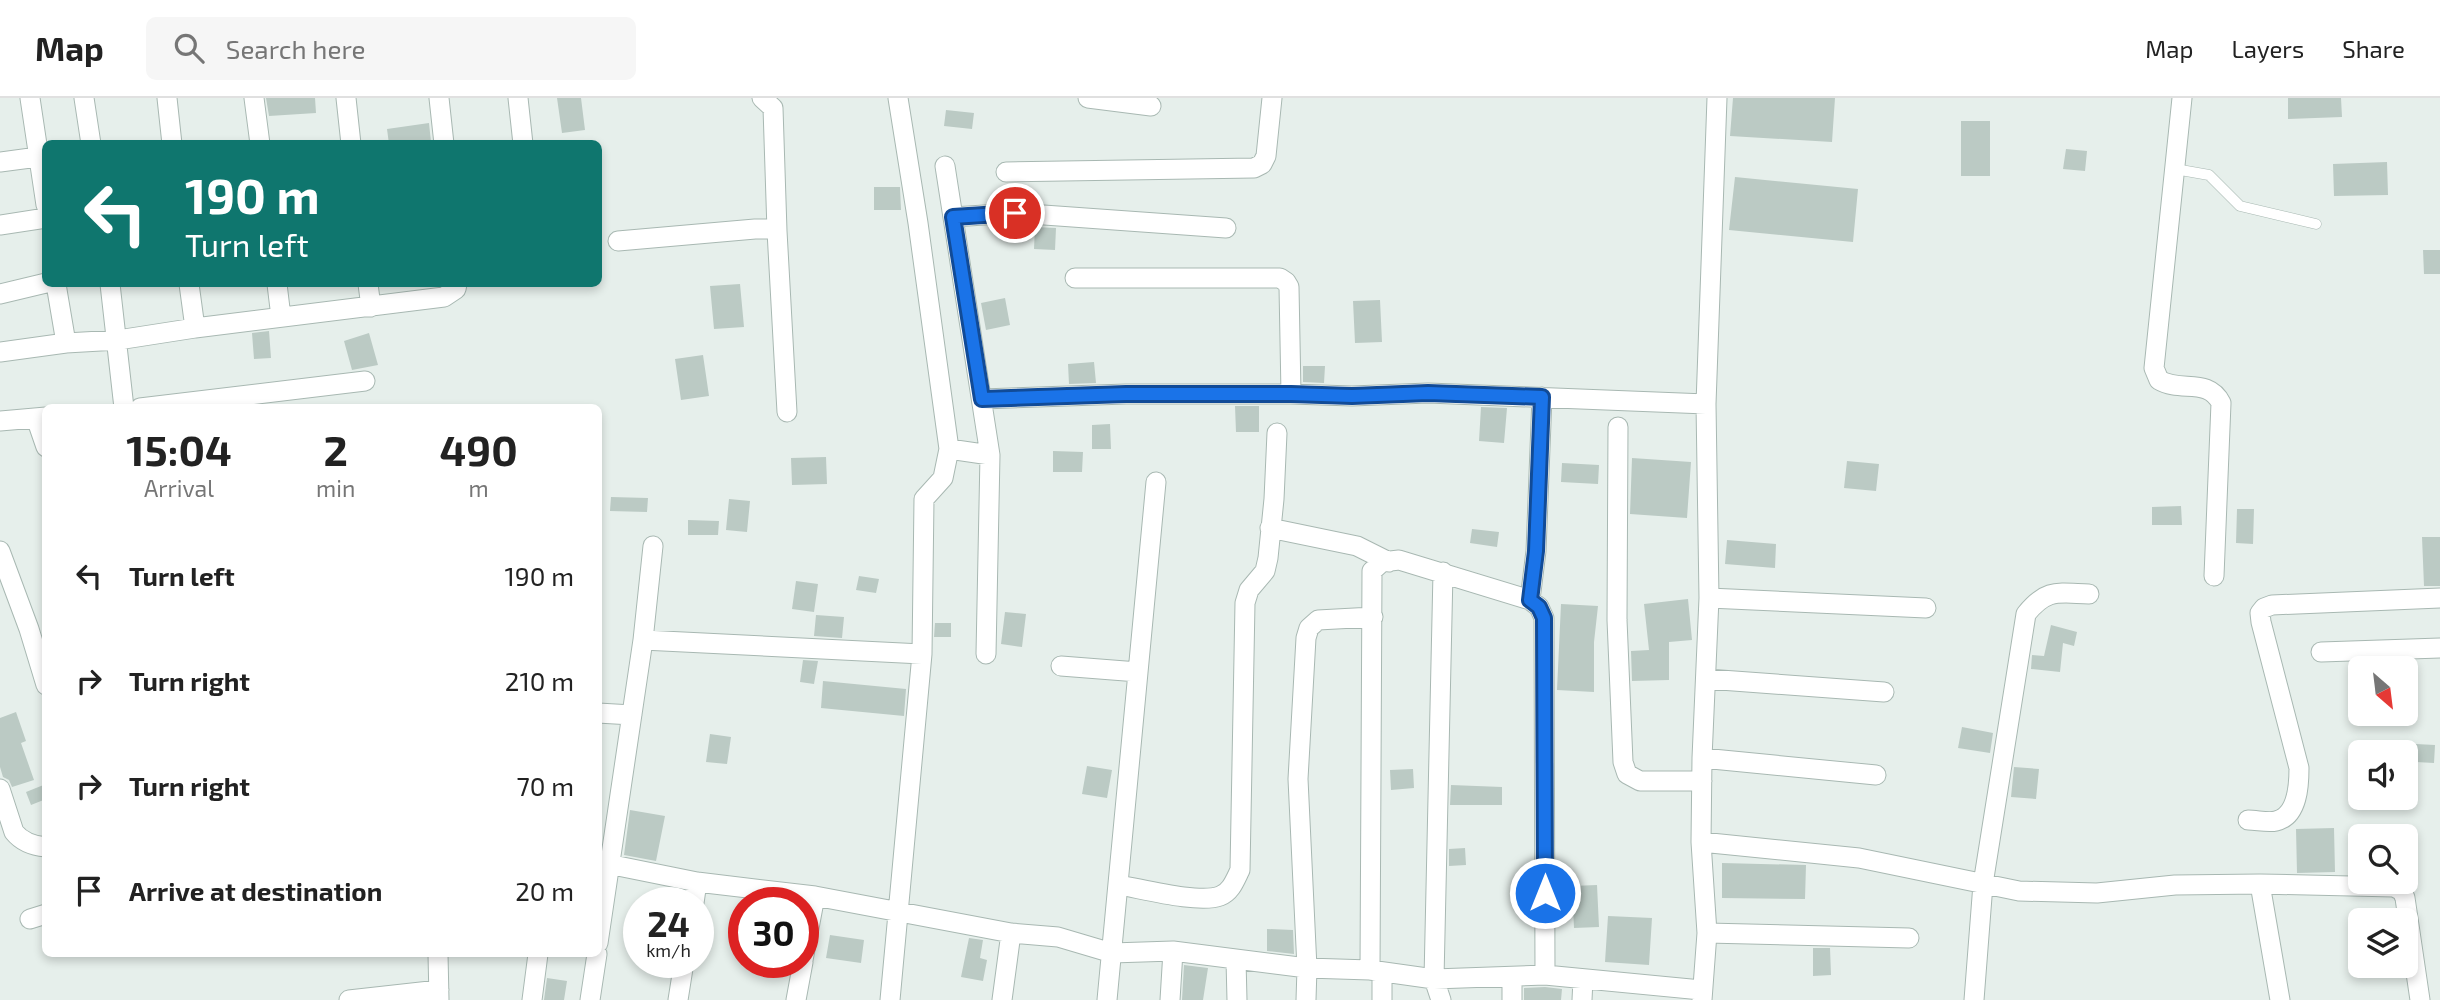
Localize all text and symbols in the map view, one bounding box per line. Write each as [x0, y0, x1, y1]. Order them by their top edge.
search box [146, 17, 636, 80]
text: Map [35, 28, 104, 68]
icon: search [170, 29, 208, 67]
text: Search here [226, 33, 365, 64]
text: Map [2145, 34, 2193, 63]
text: Layers [2231, 34, 2304, 63]
text: Share [2342, 34, 2405, 63]
text: 190 m [185, 165, 320, 224]
icon: left [70, 168, 161, 259]
pin [985, 183, 1045, 243]
icon: arrive [996, 194, 1034, 232]
text: Turn left [185, 225, 309, 263]
text: 15:04 [126, 424, 232, 474]
text: 2 [323, 424, 348, 474]
text: 490 [440, 424, 518, 474]
text: Arrival [144, 474, 214, 502]
text: min [316, 474, 355, 502]
text: m [469, 474, 489, 502]
icon: left [70, 557, 108, 595]
text: Turn left [129, 560, 235, 591]
text: 190 m [505, 560, 574, 591]
north arrow [2348, 656, 2418, 726]
map controls [2348, 656, 2418, 978]
icon: right [70, 662, 108, 700]
text: Turn right [129, 665, 250, 696]
text: 210 m [505, 665, 574, 696]
button: sound [2348, 740, 2418, 810]
icon: right [70, 767, 108, 805]
text: Turn right [129, 770, 250, 801]
text: 70 m [516, 770, 574, 801]
button: search [2348, 824, 2418, 894]
position arrow [1508, 856, 1582, 930]
icon: arrive [70, 872, 108, 910]
text: Arrive at destination [129, 875, 382, 906]
text: 20 m [515, 875, 574, 906]
speed limit sign: 30 [728, 887, 819, 978]
text: 24 [647, 902, 690, 944]
button: layers [2348, 908, 2418, 978]
text: km/h [646, 939, 691, 961]

